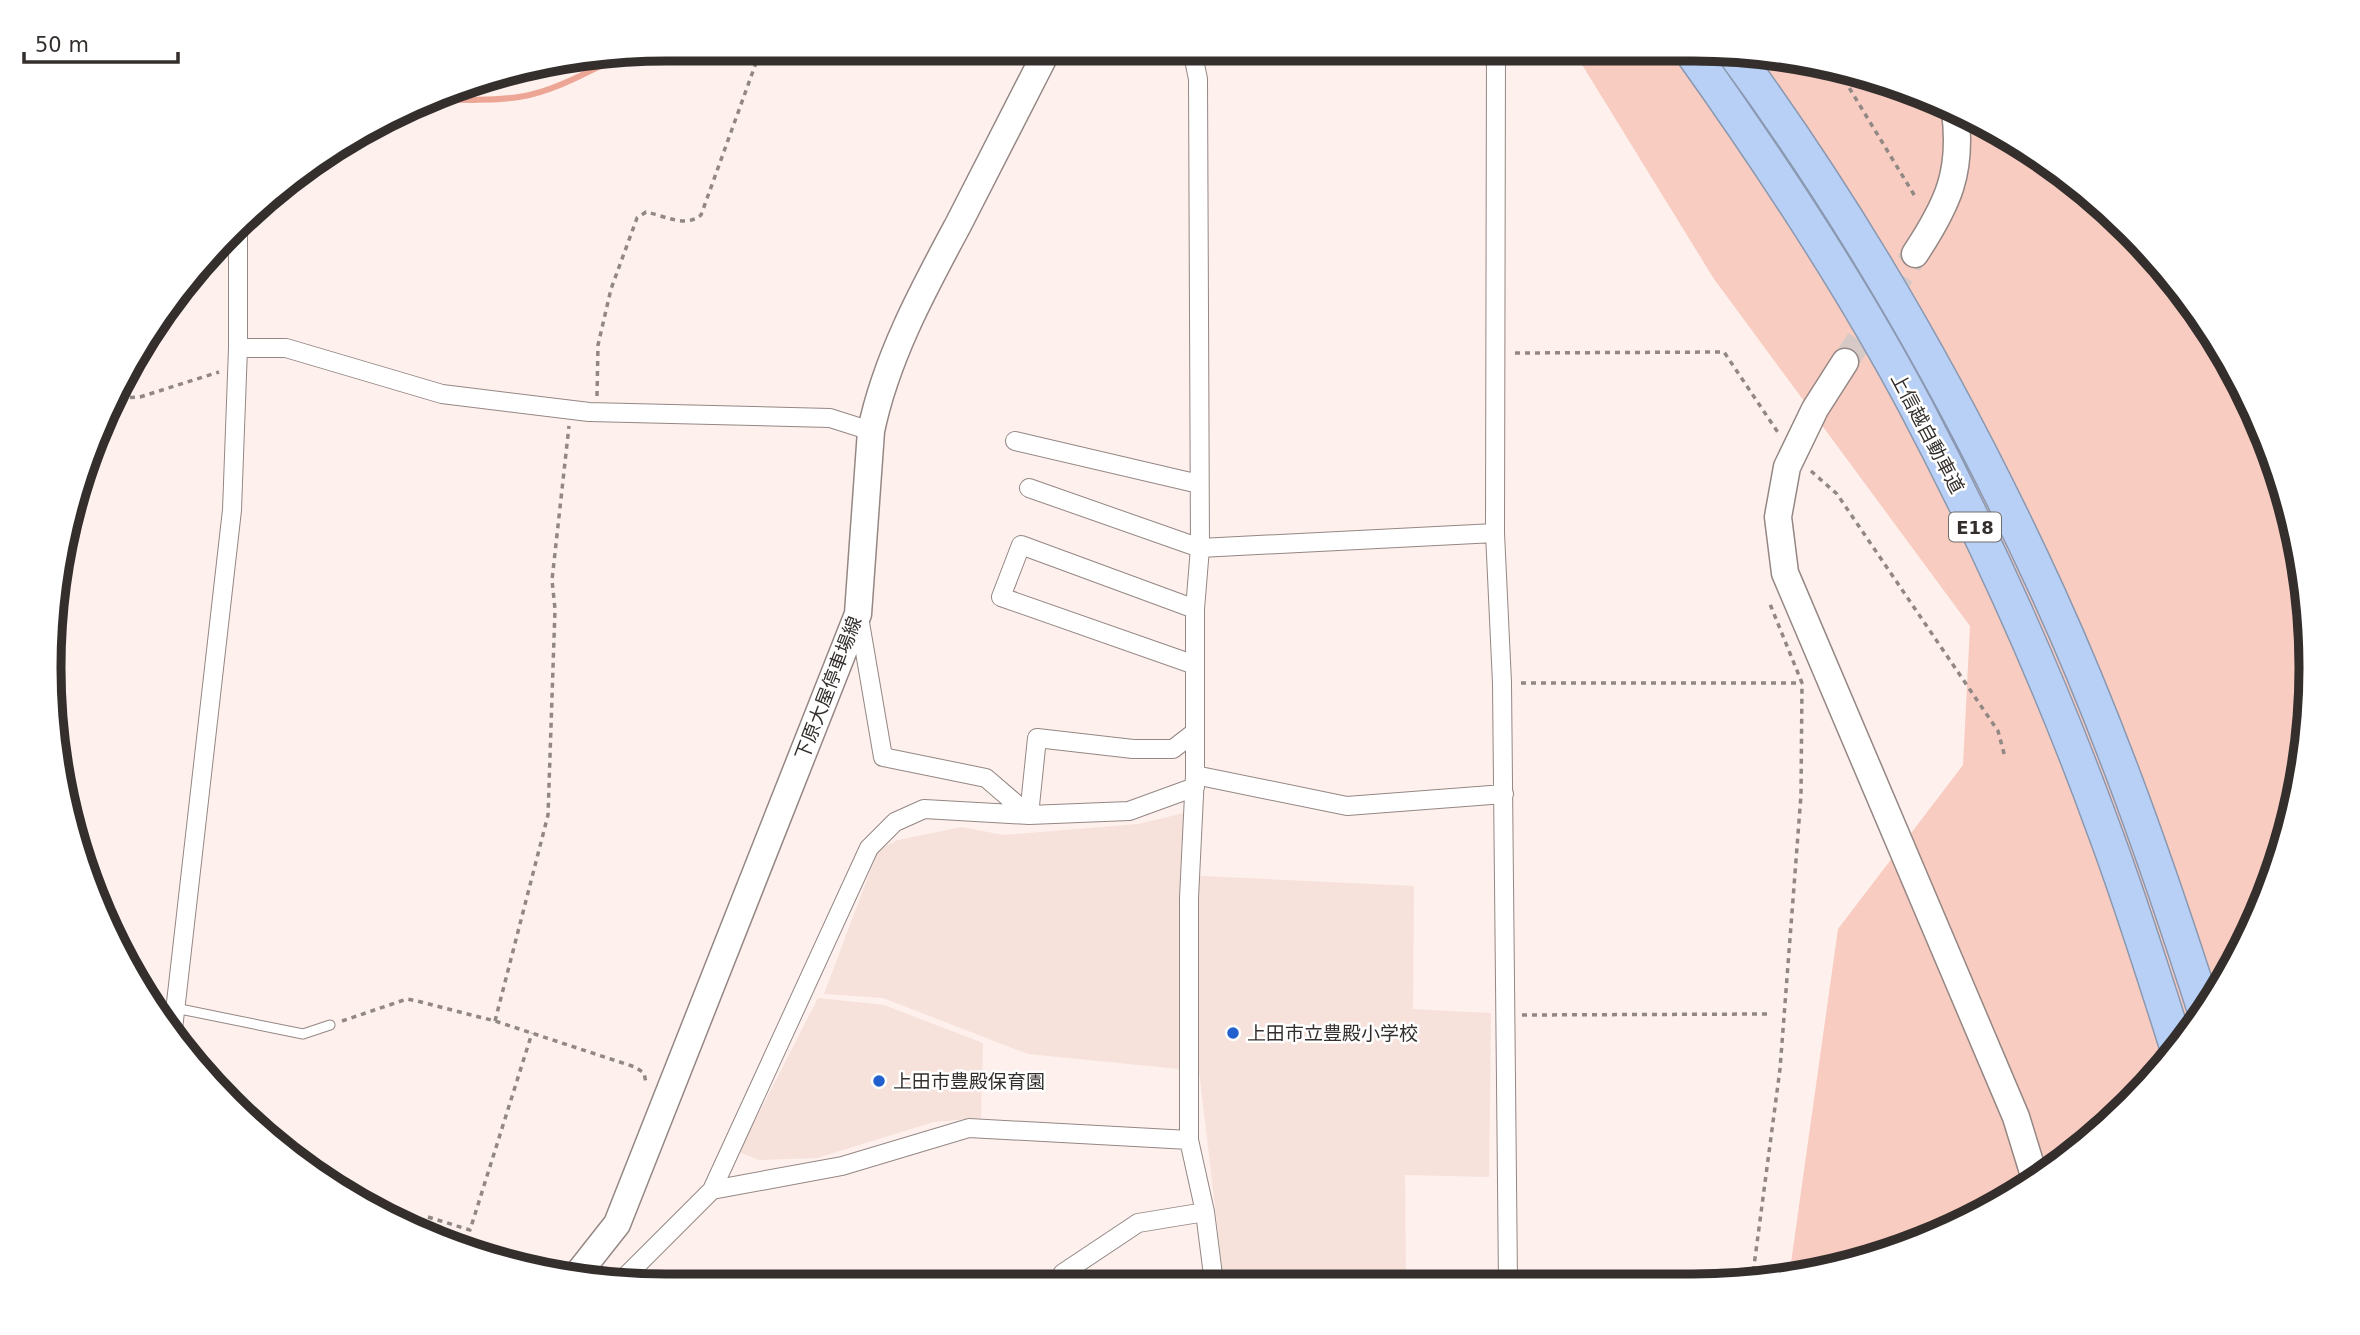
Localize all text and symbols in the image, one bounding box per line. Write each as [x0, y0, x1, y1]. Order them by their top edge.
scale bar [24, 21, 178, 65]
text: 50 m [35, 33, 89, 57]
street label: 上信越自動車道 [1887, 369, 1969, 497]
road number: E18 [1949, 512, 2001, 542]
street label: 下原大屋停車場線 [790, 613, 866, 763]
place label: 上田市立豊殿小学校 [1247, 1022, 1418, 1044]
marker: 上田市立豊殿小学校 [1225, 1025, 1241, 1041]
place label: 上田市豊殿保育園 [893, 1070, 1045, 1092]
marker: 上田市豊殿保育園 [871, 1073, 887, 1089]

